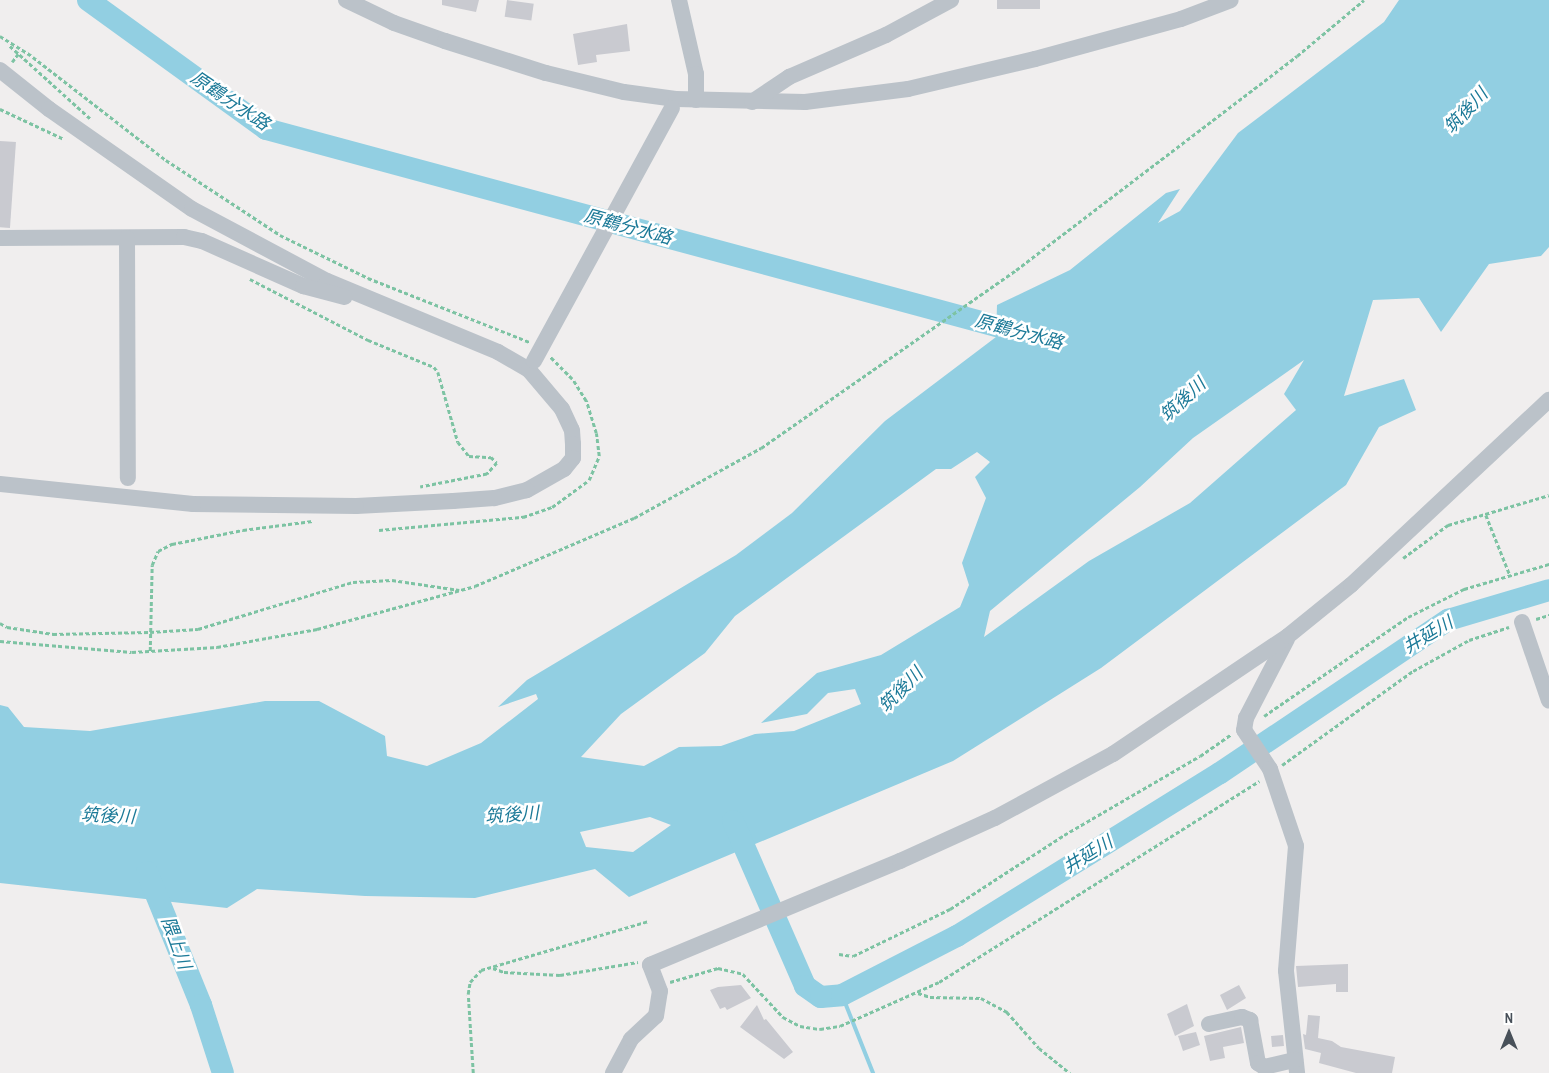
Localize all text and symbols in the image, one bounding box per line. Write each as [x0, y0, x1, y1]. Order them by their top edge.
water label: 原鶴分水路 [187, 67, 273, 135]
water label: 筑後川 [1440, 84, 1492, 138]
water label: 原鶴分水路 [582, 205, 674, 249]
water label: 原鶴分水路 [973, 310, 1065, 354]
water label: 筑後川 [1156, 374, 1210, 426]
water label: 井延川 [1399, 612, 1457, 658]
water label: 筑後川 [874, 663, 928, 717]
water label: 筑後川 [484, 802, 540, 828]
water label: 筑後川 [80, 804, 136, 828]
water label: 井延川 [1059, 832, 1117, 878]
water label: 隈上川 [157, 914, 195, 972]
north arrow [1484, 1008, 1534, 1058]
text: N [1505, 1009, 1513, 1027]

